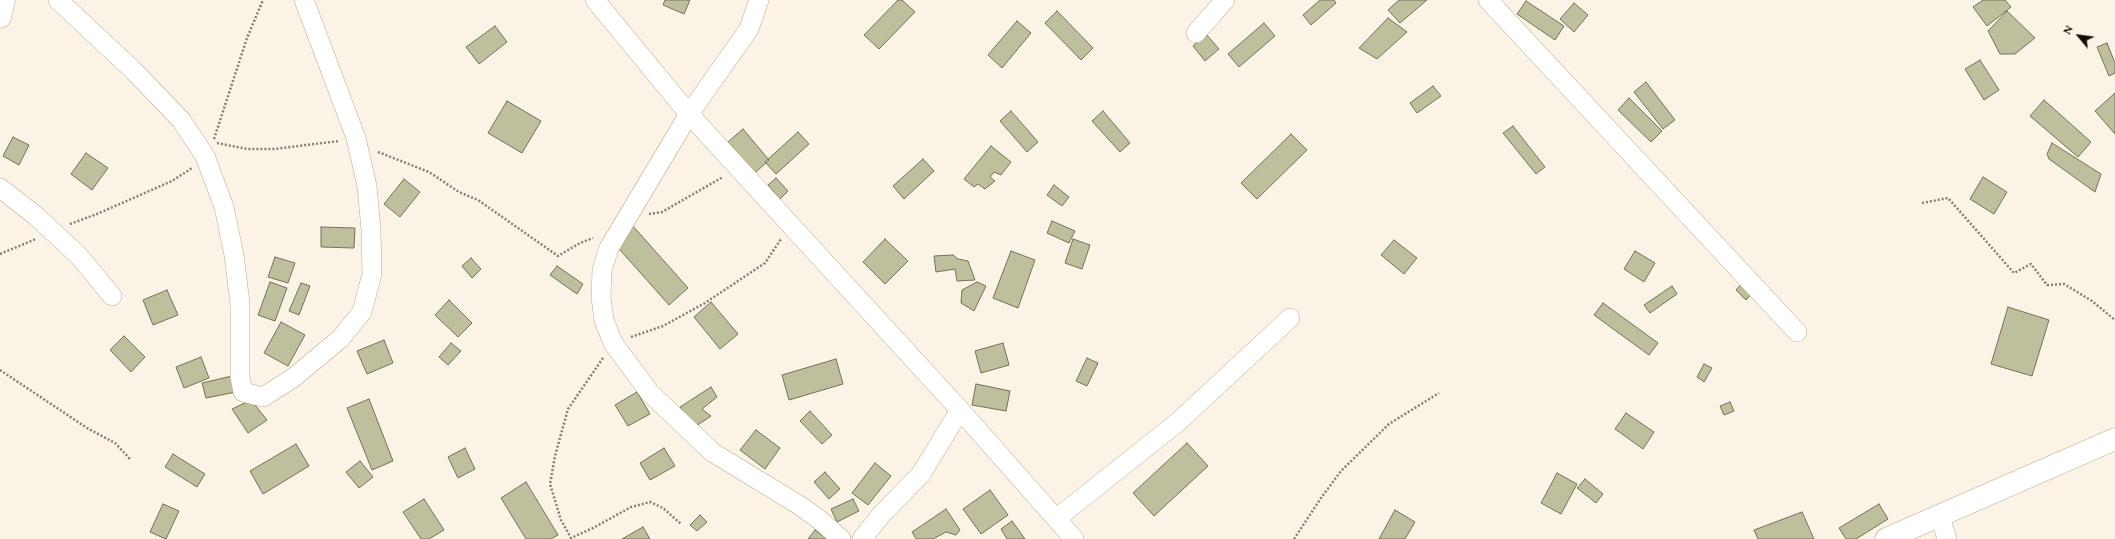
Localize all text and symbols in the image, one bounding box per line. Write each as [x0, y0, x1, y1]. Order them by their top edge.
north arrow [2059, 16, 2099, 56]
text: N [2058, 22, 2078, 38]

